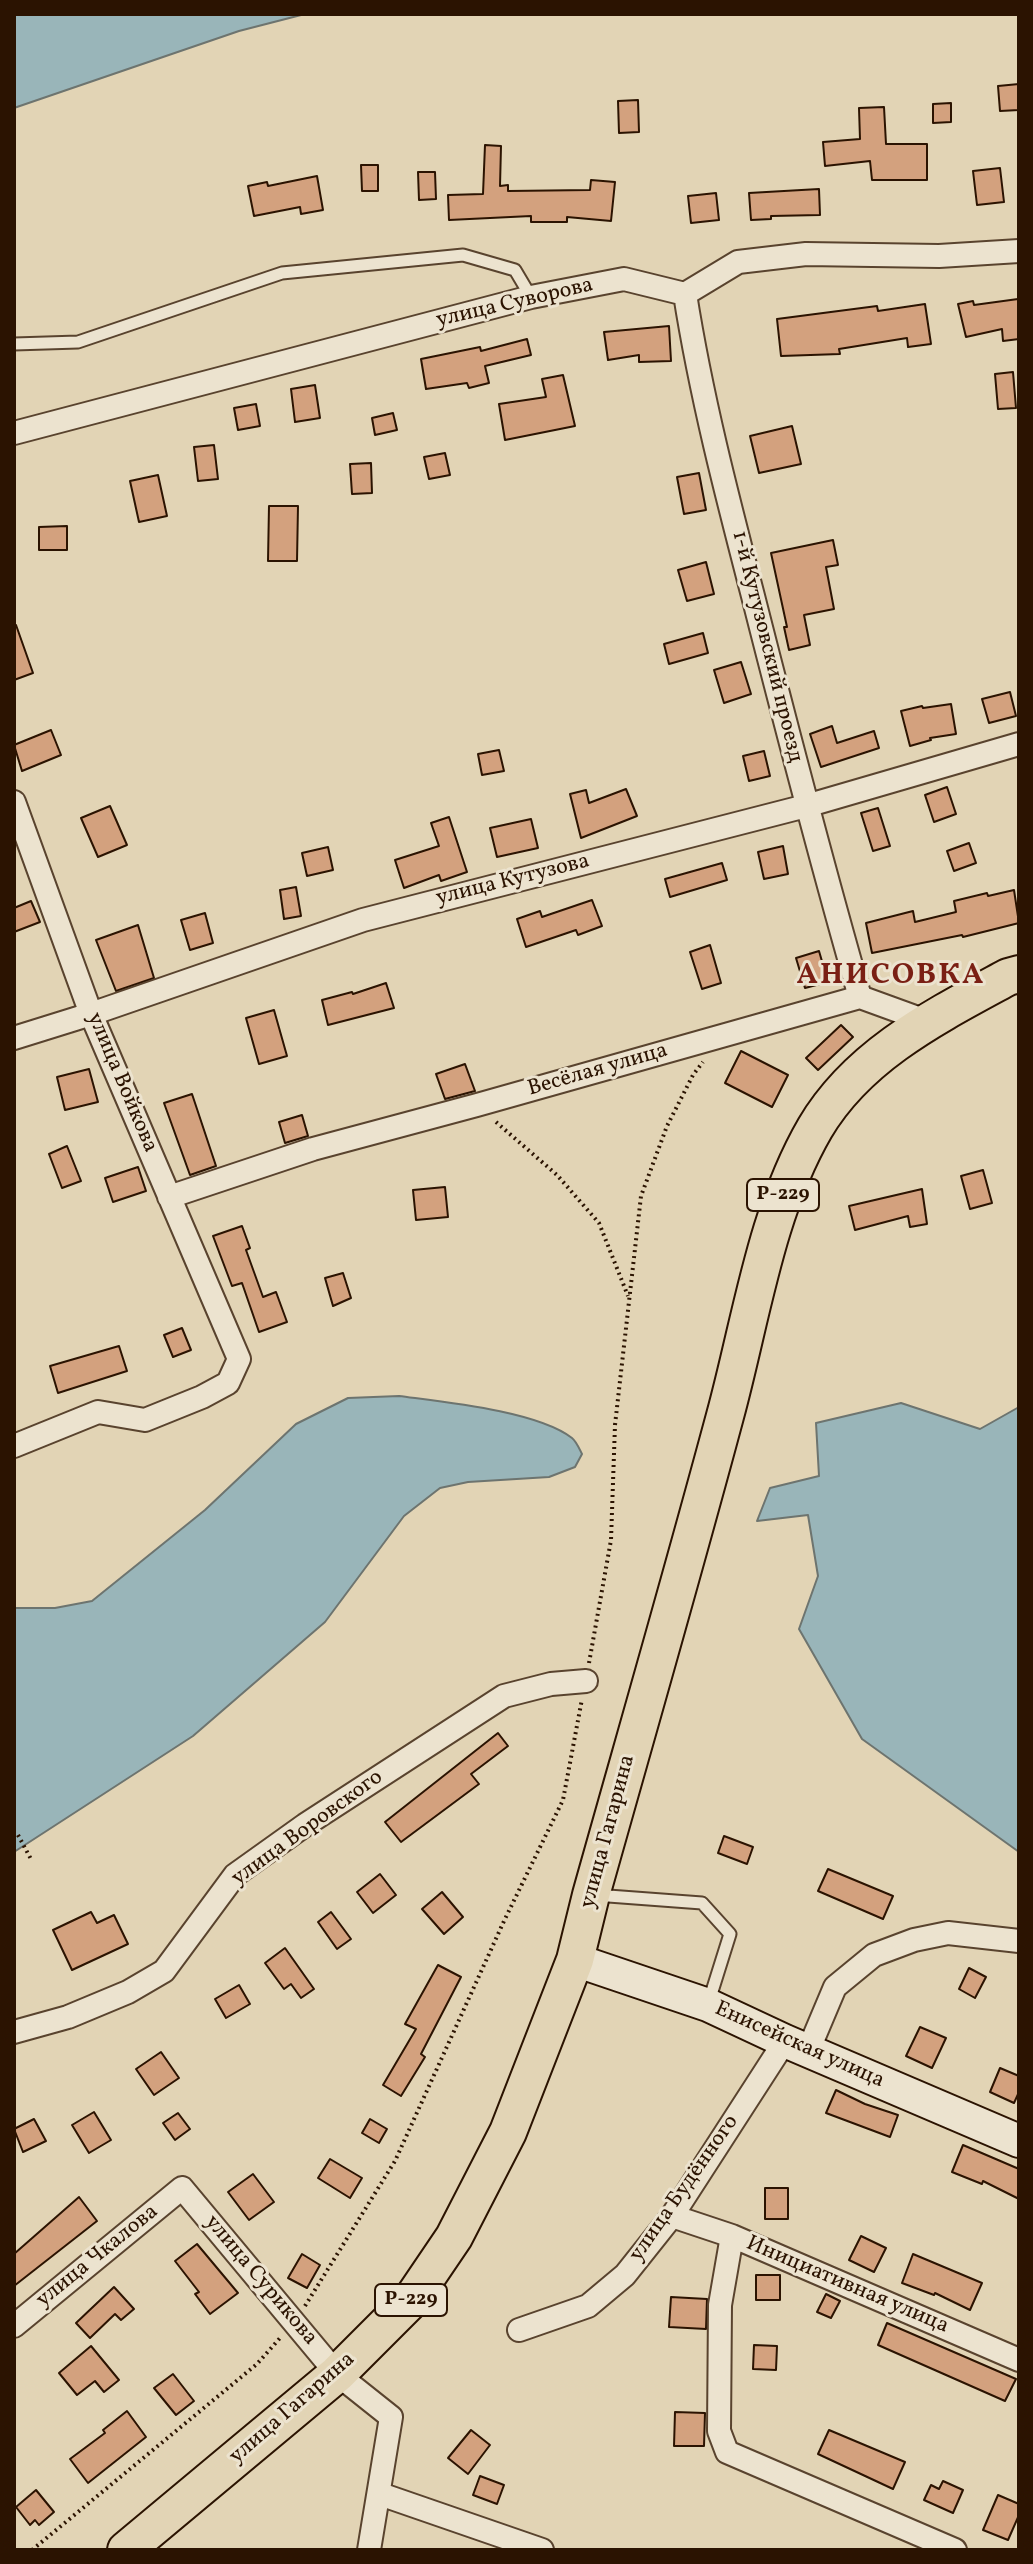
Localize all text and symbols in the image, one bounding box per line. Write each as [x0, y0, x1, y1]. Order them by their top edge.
street label: улица Суворова [434, 273, 596, 335]
street label: 1-й Кутузовский проезд [724, 528, 808, 766]
street label: улица Кутузова [433, 849, 593, 913]
district label: АНИСОВКА [797, 959, 985, 995]
street label: улица Войкова [80, 1009, 162, 1157]
street label: Весёлая улица [525, 1038, 671, 1104]
road number: Р-229 [747, 1179, 819, 1211]
street label: улица Гагарина [576, 1752, 642, 1912]
street label: улица Воровского [227, 1765, 389, 1893]
street label: Енисейская улица [710, 1997, 888, 2095]
street label: улица Будённого [625, 2111, 745, 2267]
street label: улица Чкалова [32, 2200, 164, 2314]
street label: улица Сурикова [198, 2210, 322, 2352]
street label: Инициативная улица [742, 2231, 952, 2341]
road number: Р-229 [375, 2284, 447, 2316]
street label: улица Гагарина [225, 2347, 361, 2471]

